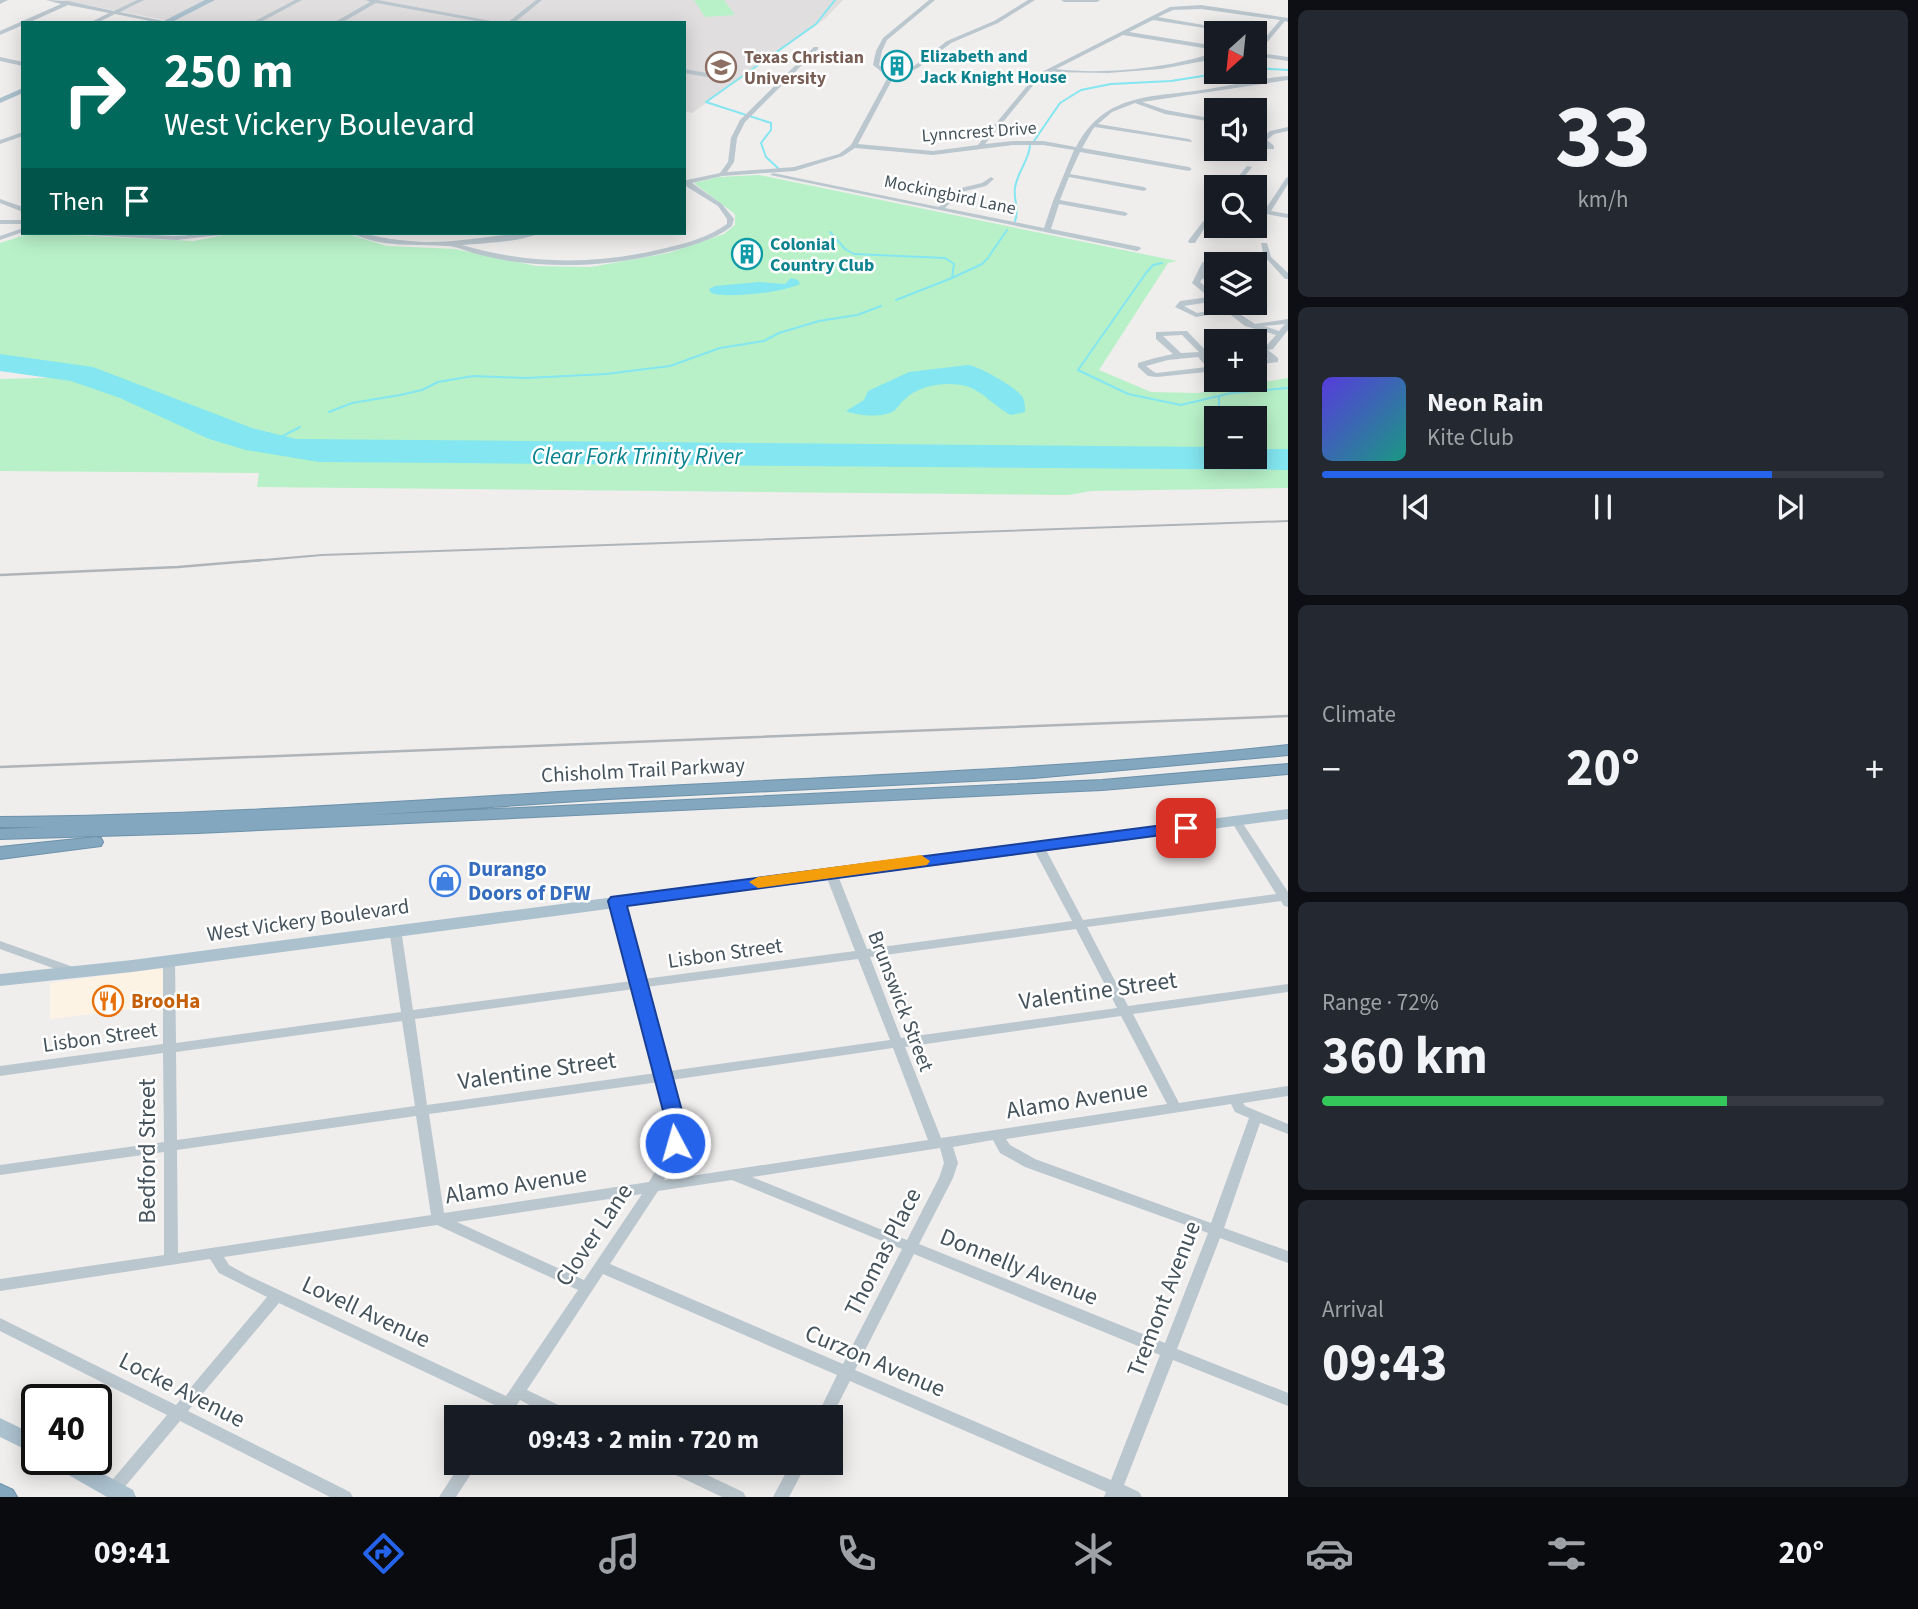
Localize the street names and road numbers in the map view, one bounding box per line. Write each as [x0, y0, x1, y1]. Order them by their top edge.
street label: Lynncrest Drive [921, 116, 1037, 148]
street label: Mockingbird Lane [882, 169, 1018, 221]
street label: Chisholm Trail Parkway [540, 750, 746, 790]
street label: West Vickery Boulevard [205, 891, 411, 949]
street label: Brunswick Street [860, 926, 942, 1076]
street label: Lisbon Street [666, 930, 784, 976]
street label: Valentine Street [1017, 963, 1179, 1019]
street label: Lisbon Street [41, 1014, 159, 1060]
street label: Valentine Street [456, 1043, 618, 1099]
street label: Alamo Avenue [1004, 1072, 1150, 1128]
street label: Bedford Street [130, 1078, 165, 1224]
street label: Alamo Avenue [443, 1157, 589, 1213]
street label: Clover Lane [547, 1176, 641, 1294]
street label: Thomas Place [836, 1182, 930, 1322]
street label: Tremont Avenue [1118, 1216, 1210, 1382]
street label: Donnelly Avenue [934, 1219, 1104, 1315]
street label: Lovell Avenue [296, 1267, 436, 1357]
street label: Curzon Avenue [799, 1316, 951, 1406]
street label: Locke Avenue [113, 1343, 251, 1437]

